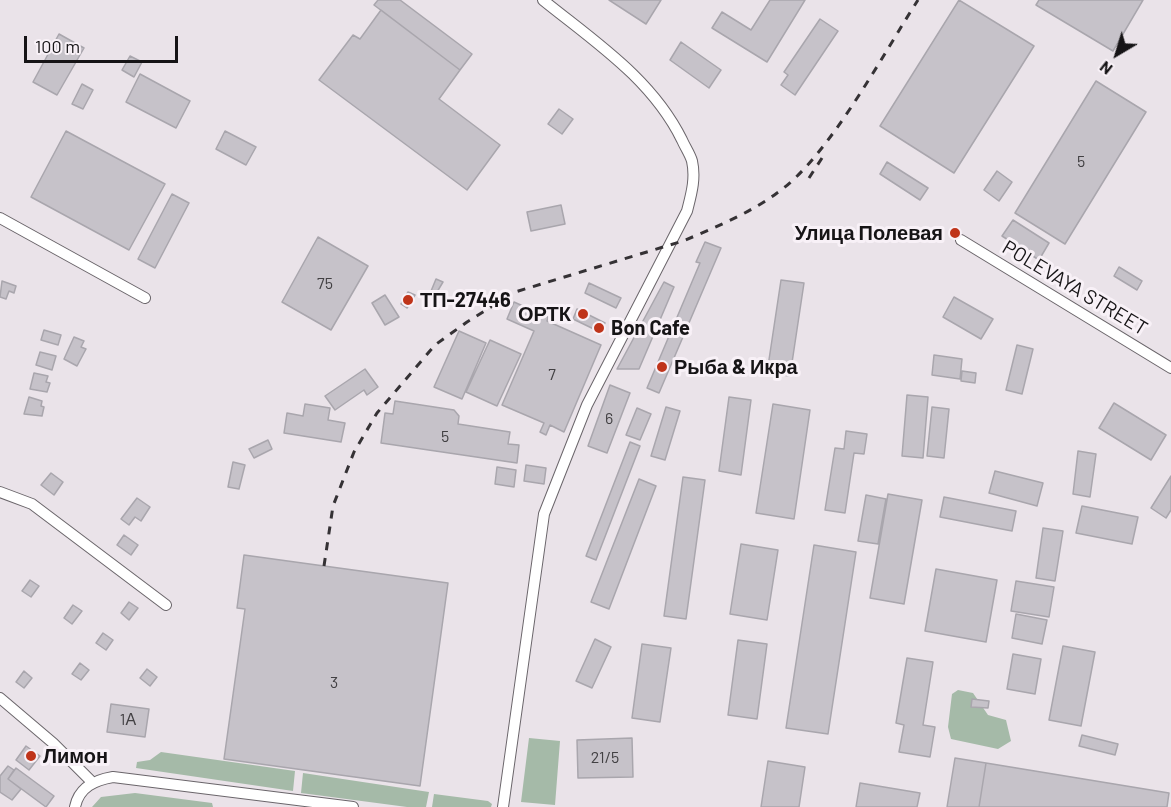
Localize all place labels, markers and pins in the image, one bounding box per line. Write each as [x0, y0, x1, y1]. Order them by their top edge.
place label: Улица Полевая [795, 221, 943, 245]
marker: Улица Полевая [948, 226, 962, 240]
place label: ТП-27446 [420, 288, 511, 312]
marker: ТП-27446 [401, 293, 415, 307]
place label: ОРТК [518, 302, 571, 326]
marker: ОРТК [576, 307, 590, 321]
place label: Bon Cafe [611, 316, 690, 340]
marker: Bon Cafe [592, 321, 606, 335]
place label: Рыба & Икра [674, 355, 798, 379]
marker: Рыба & Икра [655, 360, 669, 374]
place label: Лимон [43, 744, 108, 768]
marker: Лимон [24, 749, 38, 763]

